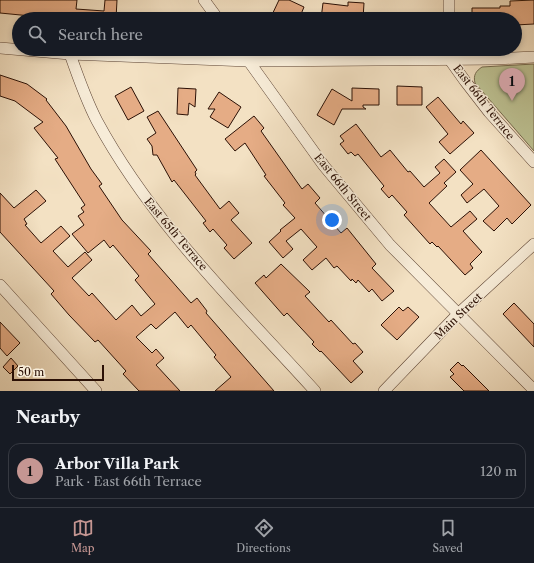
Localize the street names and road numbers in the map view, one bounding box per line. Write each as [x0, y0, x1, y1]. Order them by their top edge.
street label: East 66th Terrace [450, 62, 518, 142]
street label: East 66th Street [312, 150, 375, 224]
street label: East 65th Terrace [141, 195, 211, 273]
street label: Main Street [431, 290, 485, 342]

